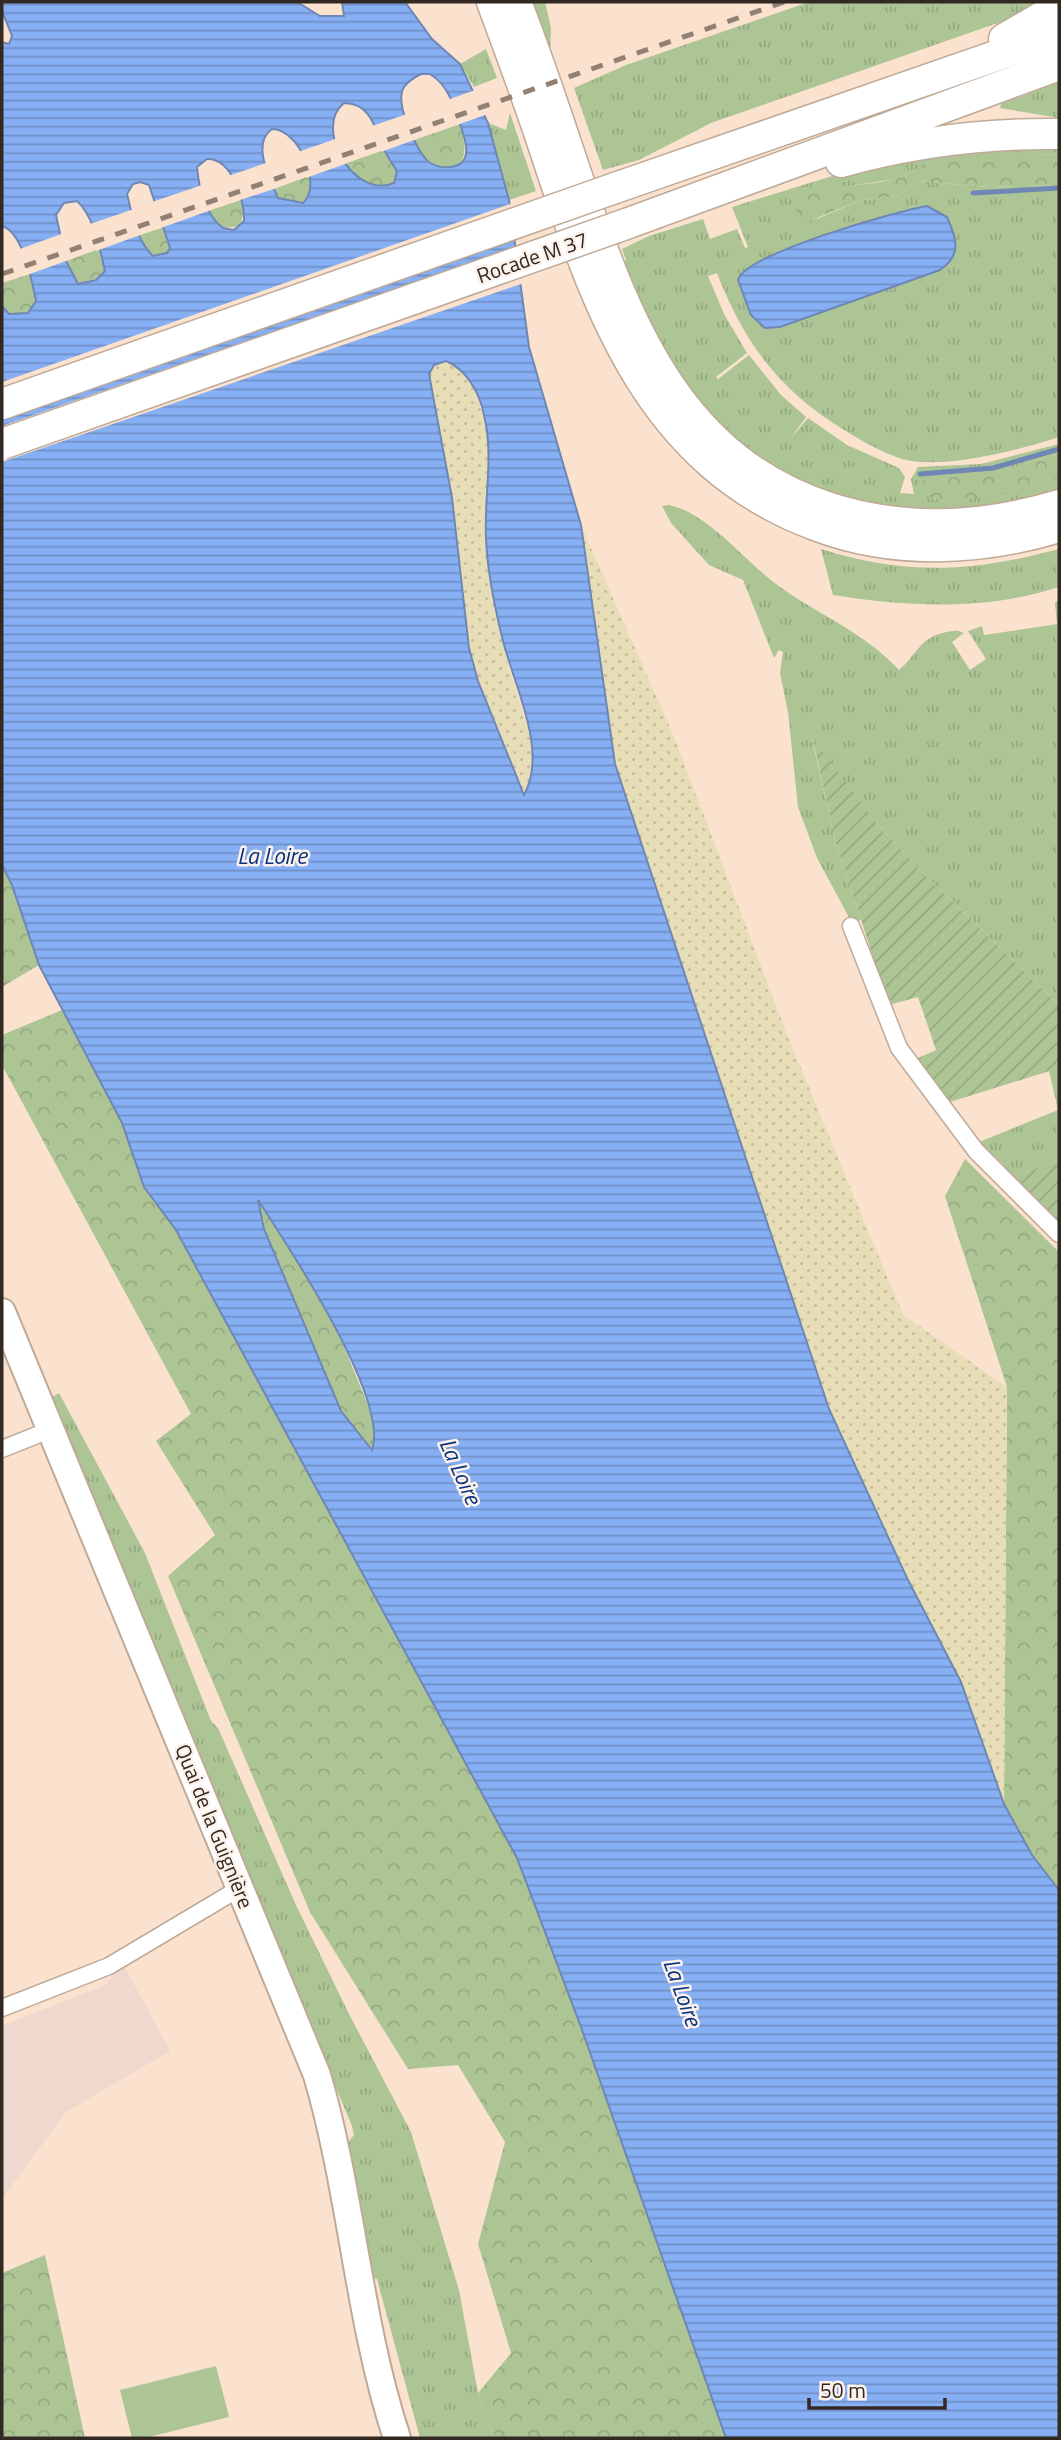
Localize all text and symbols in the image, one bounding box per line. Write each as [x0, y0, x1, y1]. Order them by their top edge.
street label: Rocade M 37 [472, 223, 592, 291]
water label: La Loire [237, 838, 308, 873]
water label: La Loire [431, 1432, 492, 1511]
street label: Quai de la Guignière [167, 1739, 263, 1913]
water label: La Loire [655, 1953, 712, 2032]
scale bar [809, 2366, 946, 2410]
text: 50 m [820, 2374, 866, 2406]

